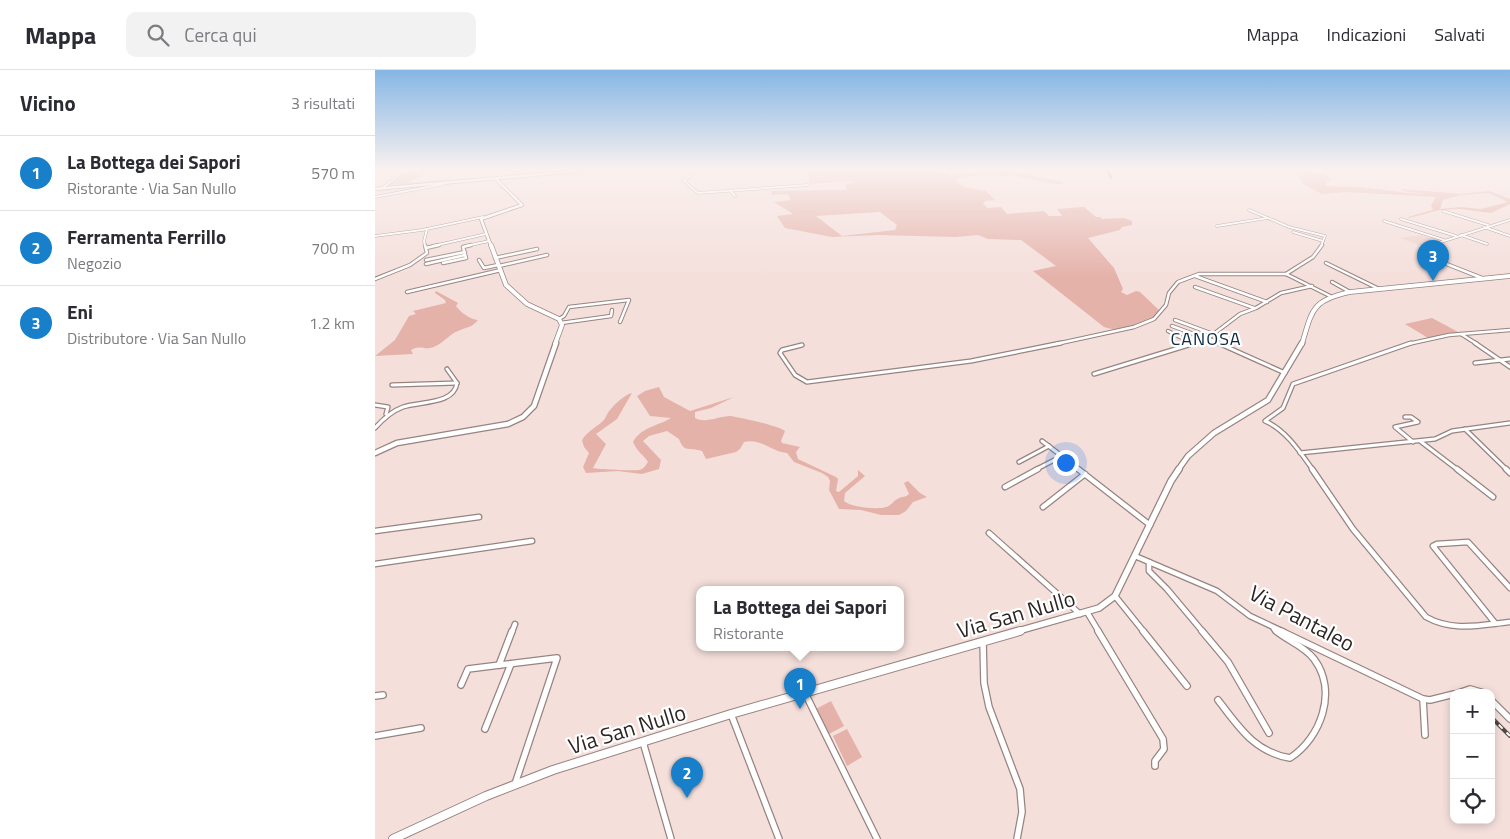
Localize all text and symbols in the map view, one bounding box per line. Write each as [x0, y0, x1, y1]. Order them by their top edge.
search box [126, 12, 476, 57]
text: Mappa [25, 17, 96, 53]
text: Cerca qui [184, 20, 257, 49]
icon: search [144, 21, 172, 49]
text: Mappa [1246, 21, 1299, 48]
text: Indicazioni [1327, 21, 1406, 48]
text: Salvati [1434, 21, 1485, 48]
text: Vicino [20, 87, 76, 119]
text: 3 risultati [291, 91, 355, 115]
text: La Bottega dei Sapori [67, 147, 241, 176]
text: 1 [32, 161, 40, 185]
text: 570 m [311, 161, 355, 185]
text: Ristorante · Via San Nullo [67, 176, 236, 200]
text: Ferramenta Ferrillo [67, 222, 226, 251]
text: 2 [32, 236, 40, 260]
text: 700 m [311, 236, 355, 260]
pin: 3 [1417, 240, 1449, 281]
text: Negozio [67, 251, 122, 275]
text: Eni [67, 297, 93, 326]
text: 3 [32, 311, 40, 335]
text: 1.2 km [309, 311, 355, 335]
district label: CANOSA [1171, 325, 1241, 352]
text: Distributore · Via San Nullo [67, 326, 246, 350]
your location [1053, 450, 1079, 476]
street label: Via Pantaleo [1243, 576, 1361, 660]
street label: Via San Nullo [953, 581, 1079, 647]
popup [696, 586, 904, 651]
text: La Bottega dei Sapori [713, 592, 887, 621]
text: Ristorante [713, 621, 784, 645]
pin: 1 [784, 668, 816, 709]
map controls [1450, 689, 1495, 824]
button: + [1450, 689, 1495, 734]
street label: Via San Nullo [564, 695, 690, 763]
button: − [1450, 734, 1495, 779]
pin: 2 [671, 757, 703, 798]
button: locate [1450, 779, 1495, 824]

